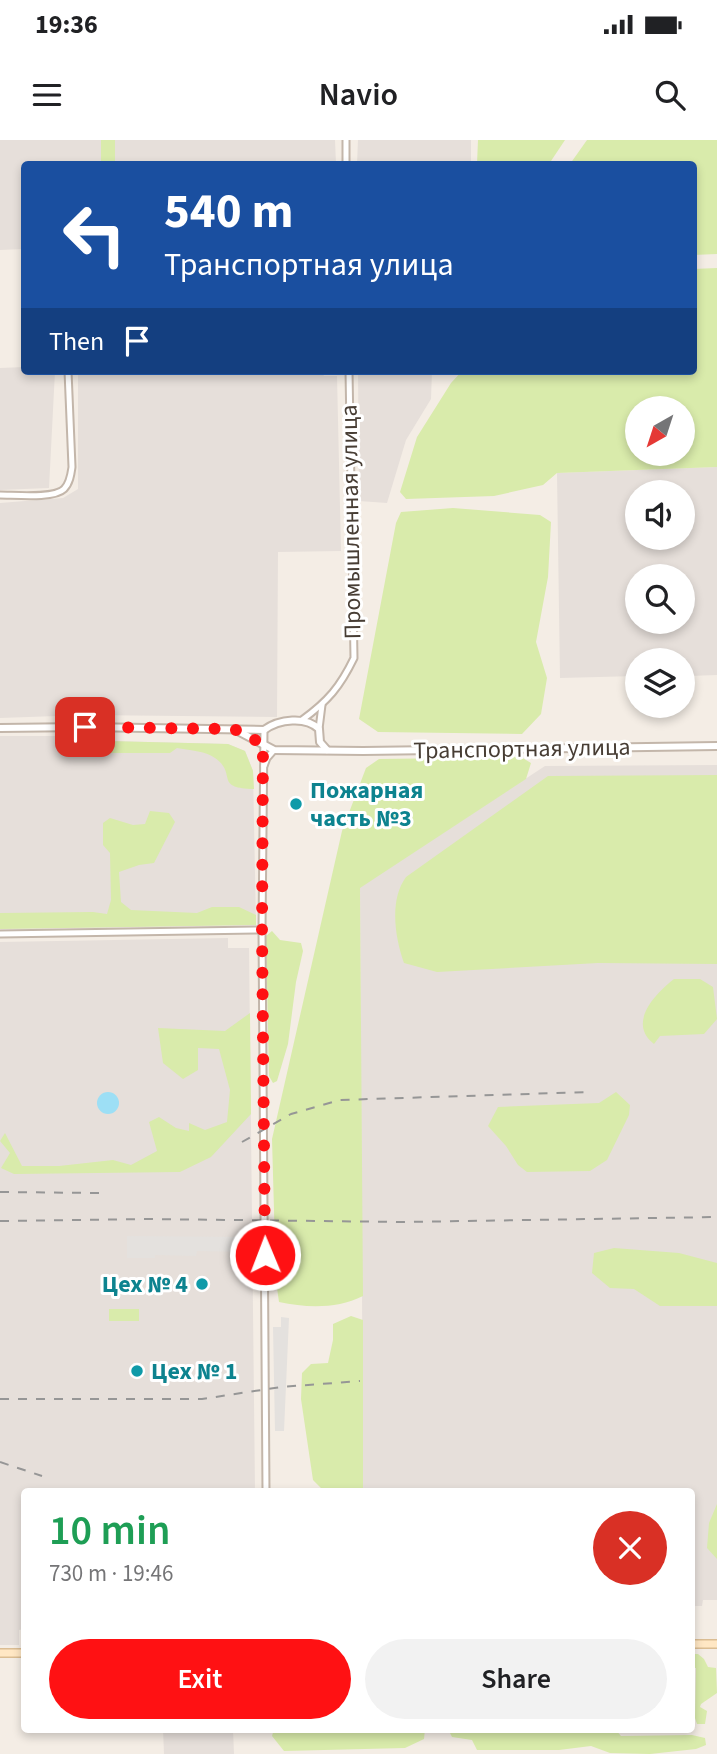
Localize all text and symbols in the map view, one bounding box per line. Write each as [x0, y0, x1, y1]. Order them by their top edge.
text: 19:36 [35, 6, 98, 43]
text: Navio [319, 72, 398, 118]
icon: menu [28, 76, 66, 114]
icon: search [651, 76, 689, 114]
text: 540 m [164, 177, 293, 247]
icon: left [49, 189, 140, 280]
text: Транспортная улица [164, 242, 454, 288]
icon: arrive [118, 322, 156, 360]
text: Then [49, 323, 104, 360]
north arrow [625, 396, 695, 466]
map controls [625, 396, 695, 718]
street label: Промышленная улица [331, 404, 371, 640]
button: sound [625, 480, 695, 550]
button: search [625, 564, 695, 634]
button: layers [625, 648, 695, 718]
pin [55, 697, 115, 757]
icon: arrive [66, 708, 104, 746]
street label: Транспортная улица [413, 730, 631, 768]
place label: Пожарная часть №3 [310, 773, 423, 836]
marker: Пожарная часть №3 [288, 796, 304, 812]
position arrow [228, 1218, 302, 1292]
place label: Цех № 4 [102, 1267, 188, 1302]
marker: Цех № 4 [194, 1276, 210, 1292]
place label: Цех № 1 [151, 1354, 237, 1389]
marker: Цех № 1 [129, 1363, 145, 1379]
text: 10 min [49, 1501, 170, 1561]
button: close [593, 1511, 667, 1585]
text: 730 m · 19:46 [49, 1557, 173, 1590]
button: Exit [49, 1639, 351, 1719]
button: Share [365, 1639, 667, 1719]

